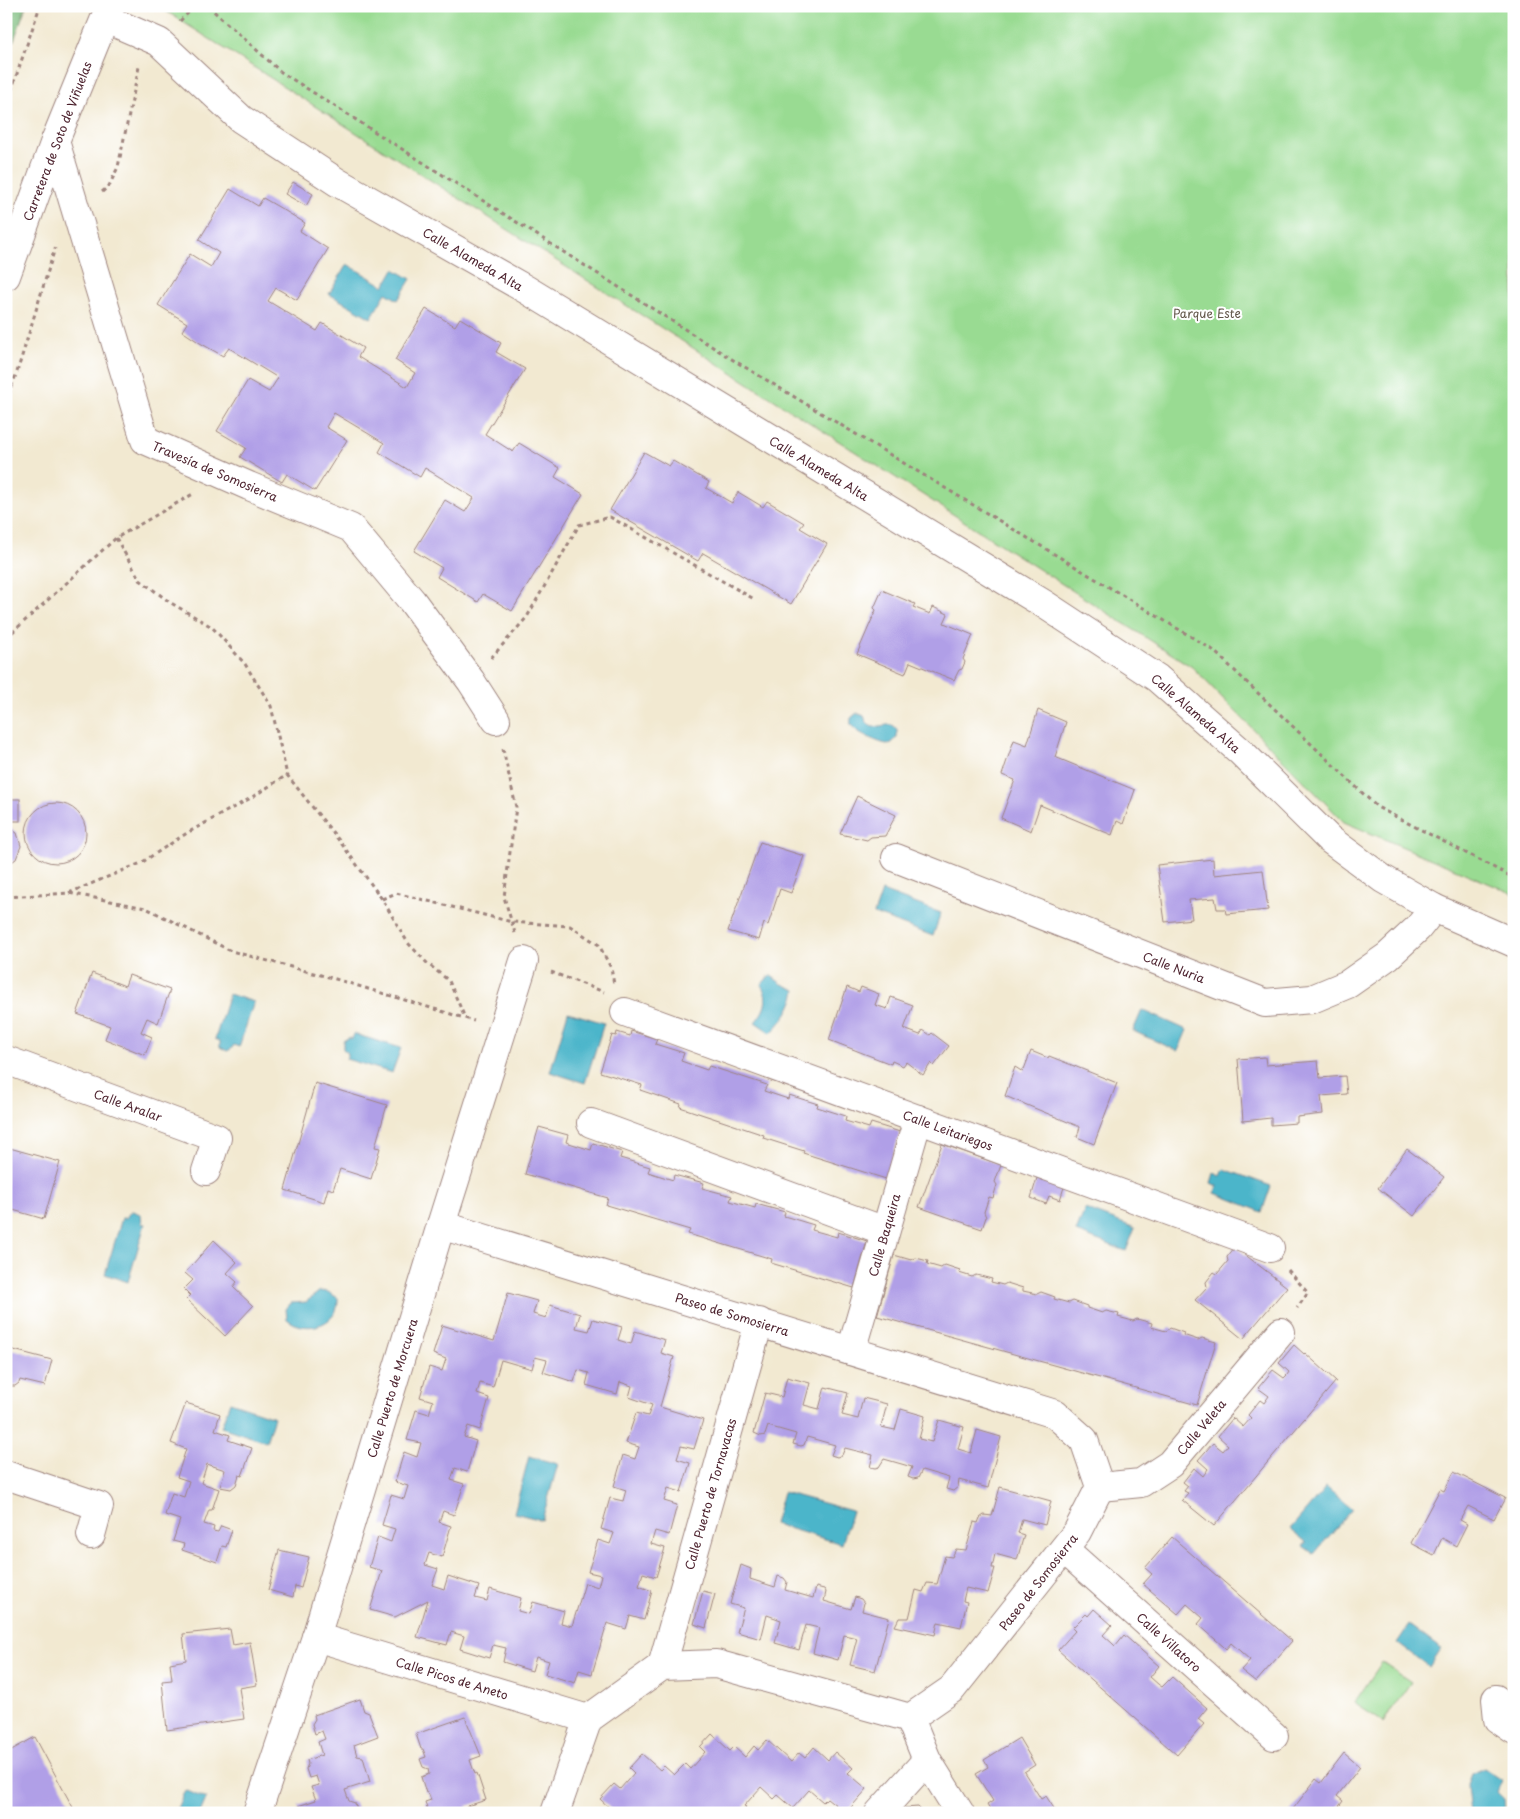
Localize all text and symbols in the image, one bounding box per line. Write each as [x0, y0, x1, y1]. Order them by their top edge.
street label: Carretera de Soto de Viñuelas [18, 58, 96, 223]
street label: Calle Alameda Alta [420, 223, 527, 295]
park label: Parque Este [1173, 304, 1241, 322]
street label: Calle Alameda Alta [766, 431, 873, 505]
street label: Travesía de Somosierra [149, 436, 281, 506]
street label: Calle Alameda Alta [1147, 669, 1245, 757]
street label: Calle Nuria [1140, 947, 1208, 987]
street label: Calle Aralar [91, 1084, 165, 1126]
street label: Calle Leitariegos [900, 1105, 996, 1155]
street label: Calle Baqueira [864, 1191, 905, 1279]
street label: Paseo de Somosierra [673, 1288, 792, 1340]
street label: Calle Puerto de Morcuera [362, 1315, 422, 1460]
street label: Calle Veleta [1172, 1395, 1230, 1459]
street label: Calle Puerto de Tornavacas [680, 1416, 740, 1572]
street label: Paseo de Somosierra [994, 1529, 1082, 1634]
street label: Calle Villatoro [1133, 1608, 1205, 1676]
street label: Calle Picos de Aneto [394, 1652, 511, 1704]

